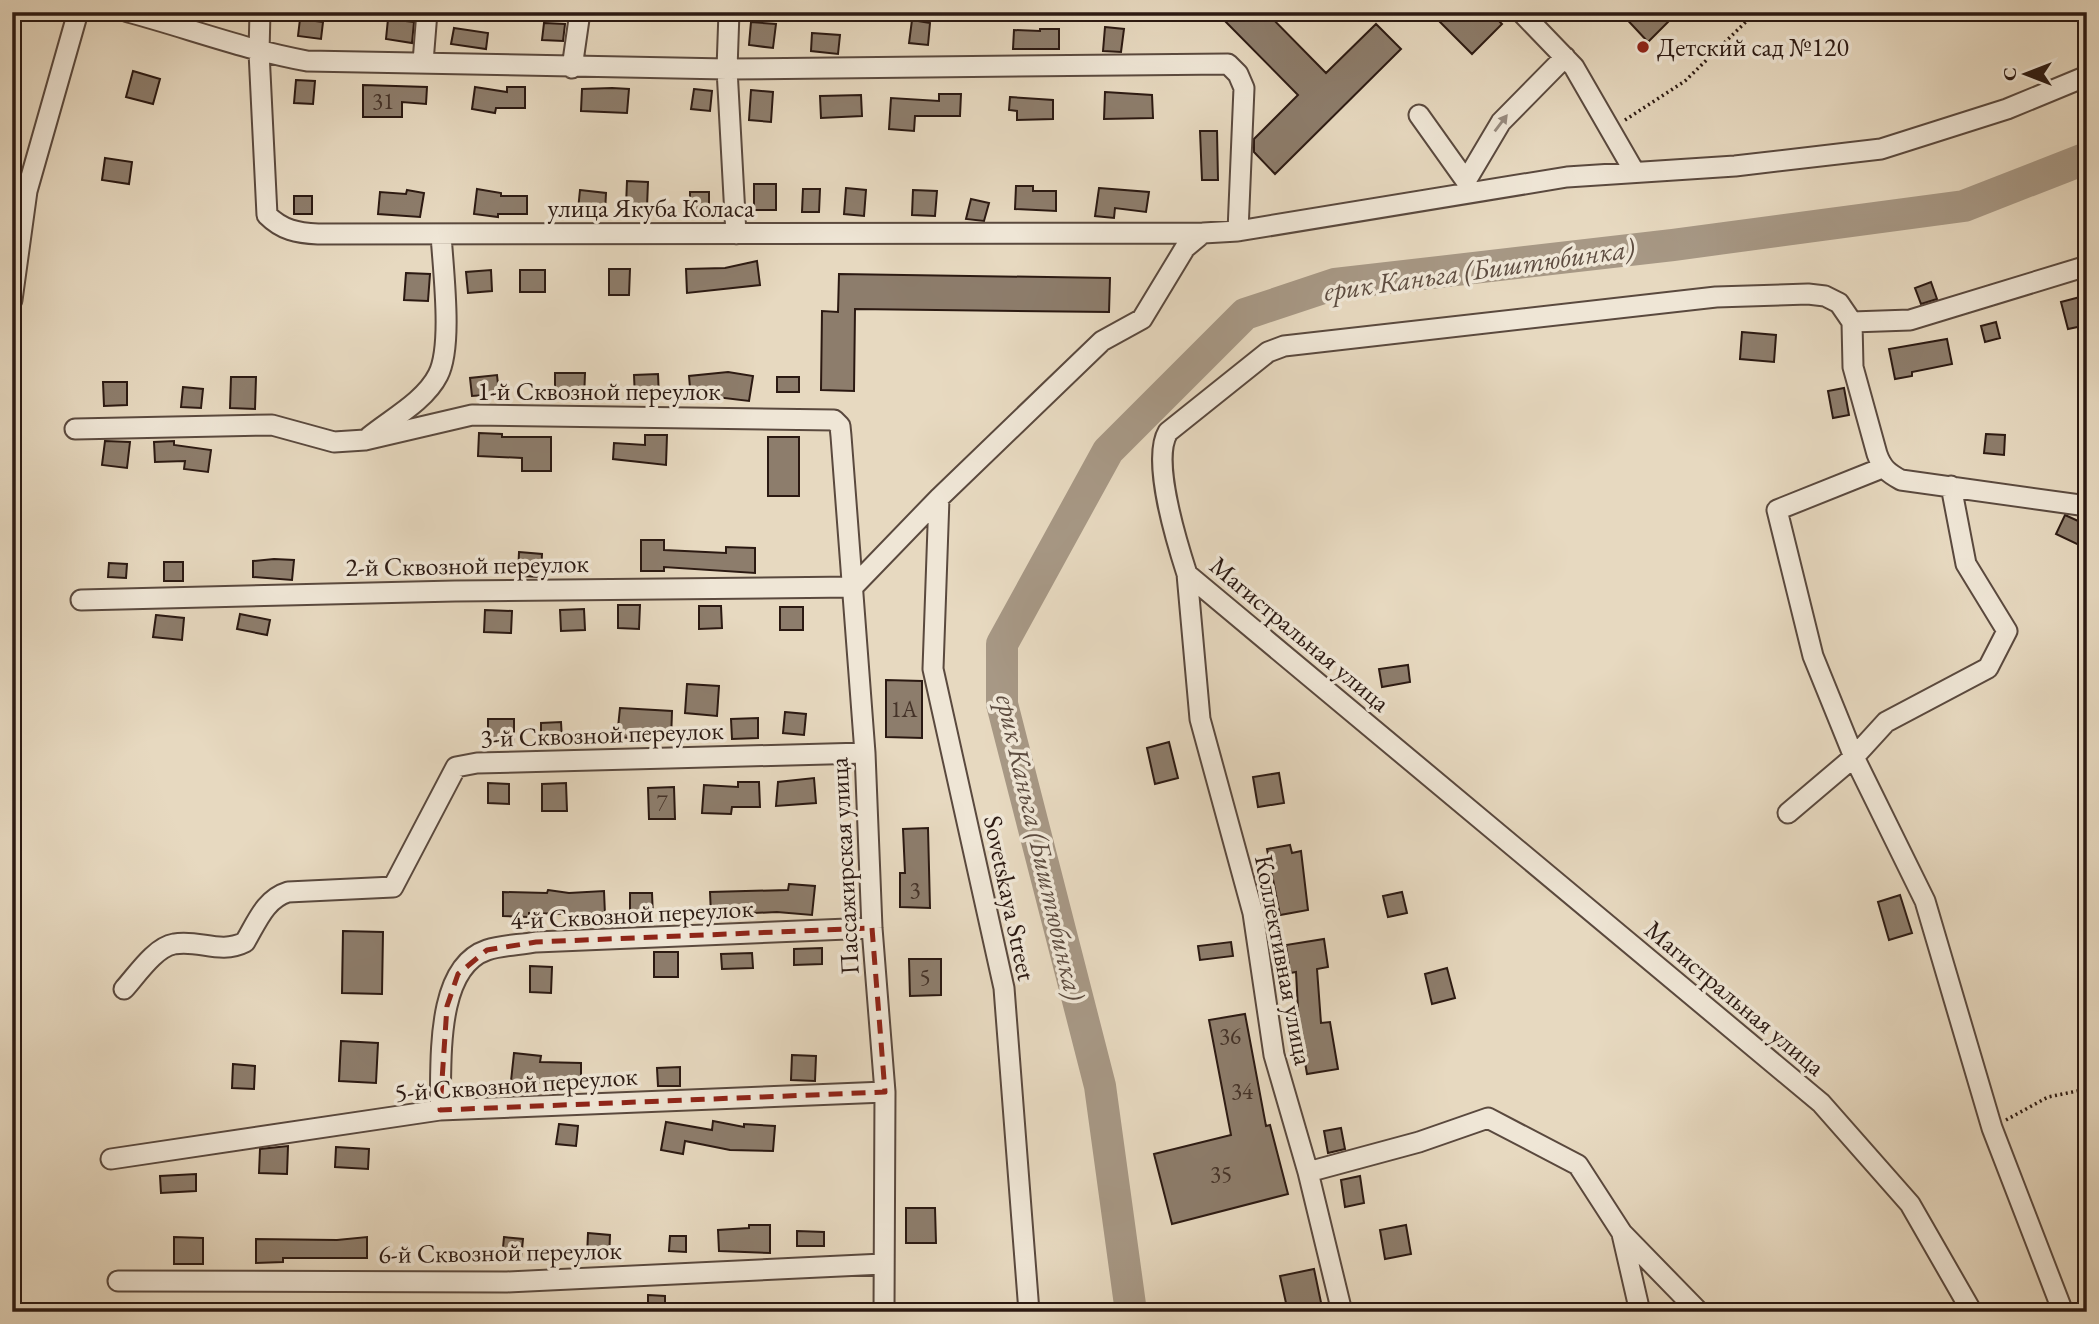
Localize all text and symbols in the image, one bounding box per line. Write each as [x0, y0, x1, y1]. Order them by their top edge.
place label: Детский сад №120 [1657, 30, 1849, 64]
north arrow [1990, 38, 2060, 108]
marker: Детский сад №120 [1635, 39, 1651, 55]
text: С [1997, 67, 2022, 81]
house number: 31 [372, 86, 394, 116]
one-way arrow [1494, 115, 1509, 133]
street label: улица Якуба Коласа [548, 191, 755, 225]
water label: ерик Каньга (Биштюбинка) [1321, 229, 1637, 309]
street label: 1-й Сквозной переулок [477, 374, 721, 408]
street label: 2-й Сквозной переулок [345, 546, 590, 584]
street label: Магистральная улица [1203, 549, 1398, 720]
water label: ерик Каньга (Биштюбинка) [988, 690, 1094, 1004]
house number: 1А [891, 694, 919, 724]
street label: 3-й Сквозной переулок [480, 713, 725, 755]
street label: Пассажирская улица [821, 756, 867, 976]
house number: 7 [656, 788, 668, 818]
street label: Sovetskaya Street [976, 812, 1044, 984]
street label: Коллективная улица [1247, 852, 1321, 1069]
house number: 3 [909, 875, 921, 905]
street label: 4-й Сквозной переулок [509, 891, 755, 937]
street label: Магистральная улица [1638, 913, 1833, 1084]
house number: 5 [919, 962, 931, 992]
house number: 36 [1219, 1021, 1241, 1051]
street label: 5-й Сквозной переулок [393, 1059, 639, 1109]
house number: 34 [1231, 1076, 1254, 1106]
house number: 35 [1210, 1159, 1232, 1189]
street label: 6-й Сквозной переулок [378, 1233, 623, 1271]

